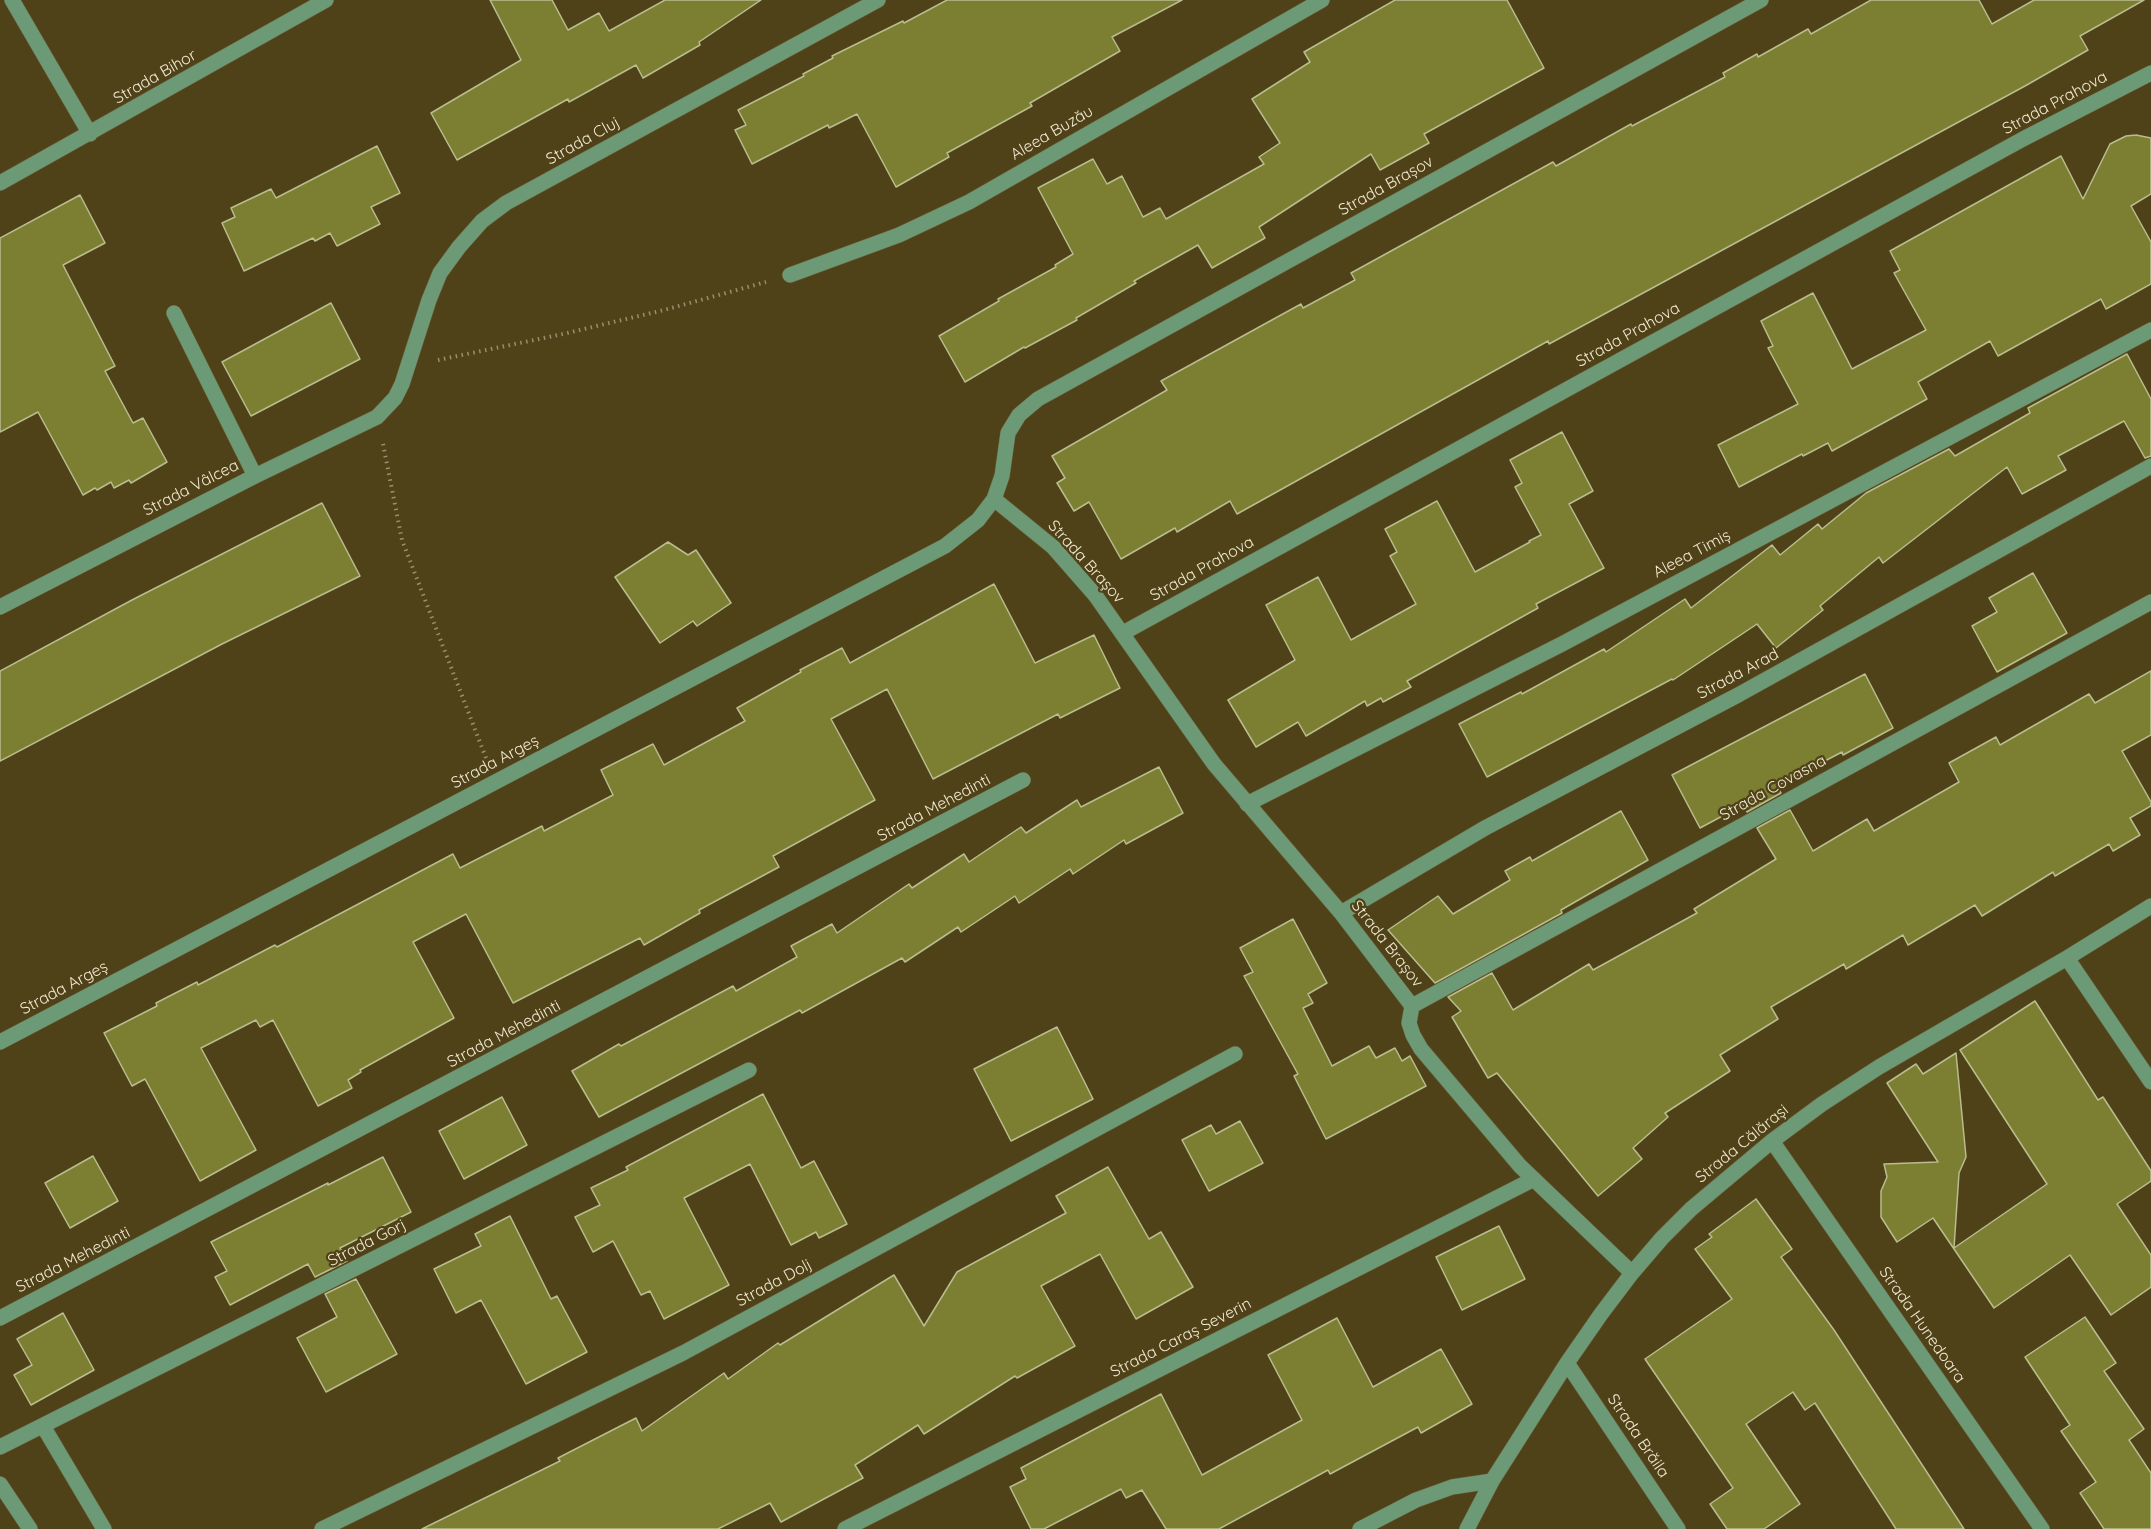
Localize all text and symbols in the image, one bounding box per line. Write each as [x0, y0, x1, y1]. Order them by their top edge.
street label: Strada Bihor [110, 46, 200, 108]
street label: Strada Prahova [1999, 67, 2111, 139]
street label: Aleea Buzău [1007, 102, 1097, 164]
street label: Strada Cluj [543, 113, 623, 169]
street label: Strada Brașov [1335, 152, 1437, 220]
street label: Strada Prahova [1573, 299, 1683, 371]
street label: Strada Vâlcea [140, 456, 242, 520]
street label: Strada Brașov [1044, 516, 1128, 608]
street label: Aleea Timiș [1650, 526, 1734, 582]
street label: Strada Prahova [1147, 533, 1257, 605]
street label: Strada Arad [1694, 645, 1782, 703]
street label: Strada Argeș [448, 731, 542, 793]
street label: Strada Covasna [1717, 751, 1829, 825]
street label: Strada Mehedinti [874, 770, 994, 846]
street label: Strada Brașov [1347, 897, 1427, 991]
street label: Strada Argeș [17, 957, 111, 1019]
street label: Strada Mehedinti [444, 996, 564, 1072]
street label: Strada Călărași [1692, 1101, 1792, 1187]
street label: Strada Gorj [325, 1215, 409, 1271]
street label: Strada Mehedinti [13, 1223, 133, 1297]
street label: Strada Dolj [733, 1255, 815, 1311]
street label: Strada Hunedoara [1875, 1263, 1969, 1387]
street label: Strada Caraș Severin [1107, 1294, 1255, 1382]
street label: Strada Brăila [1603, 1391, 1673, 1481]

